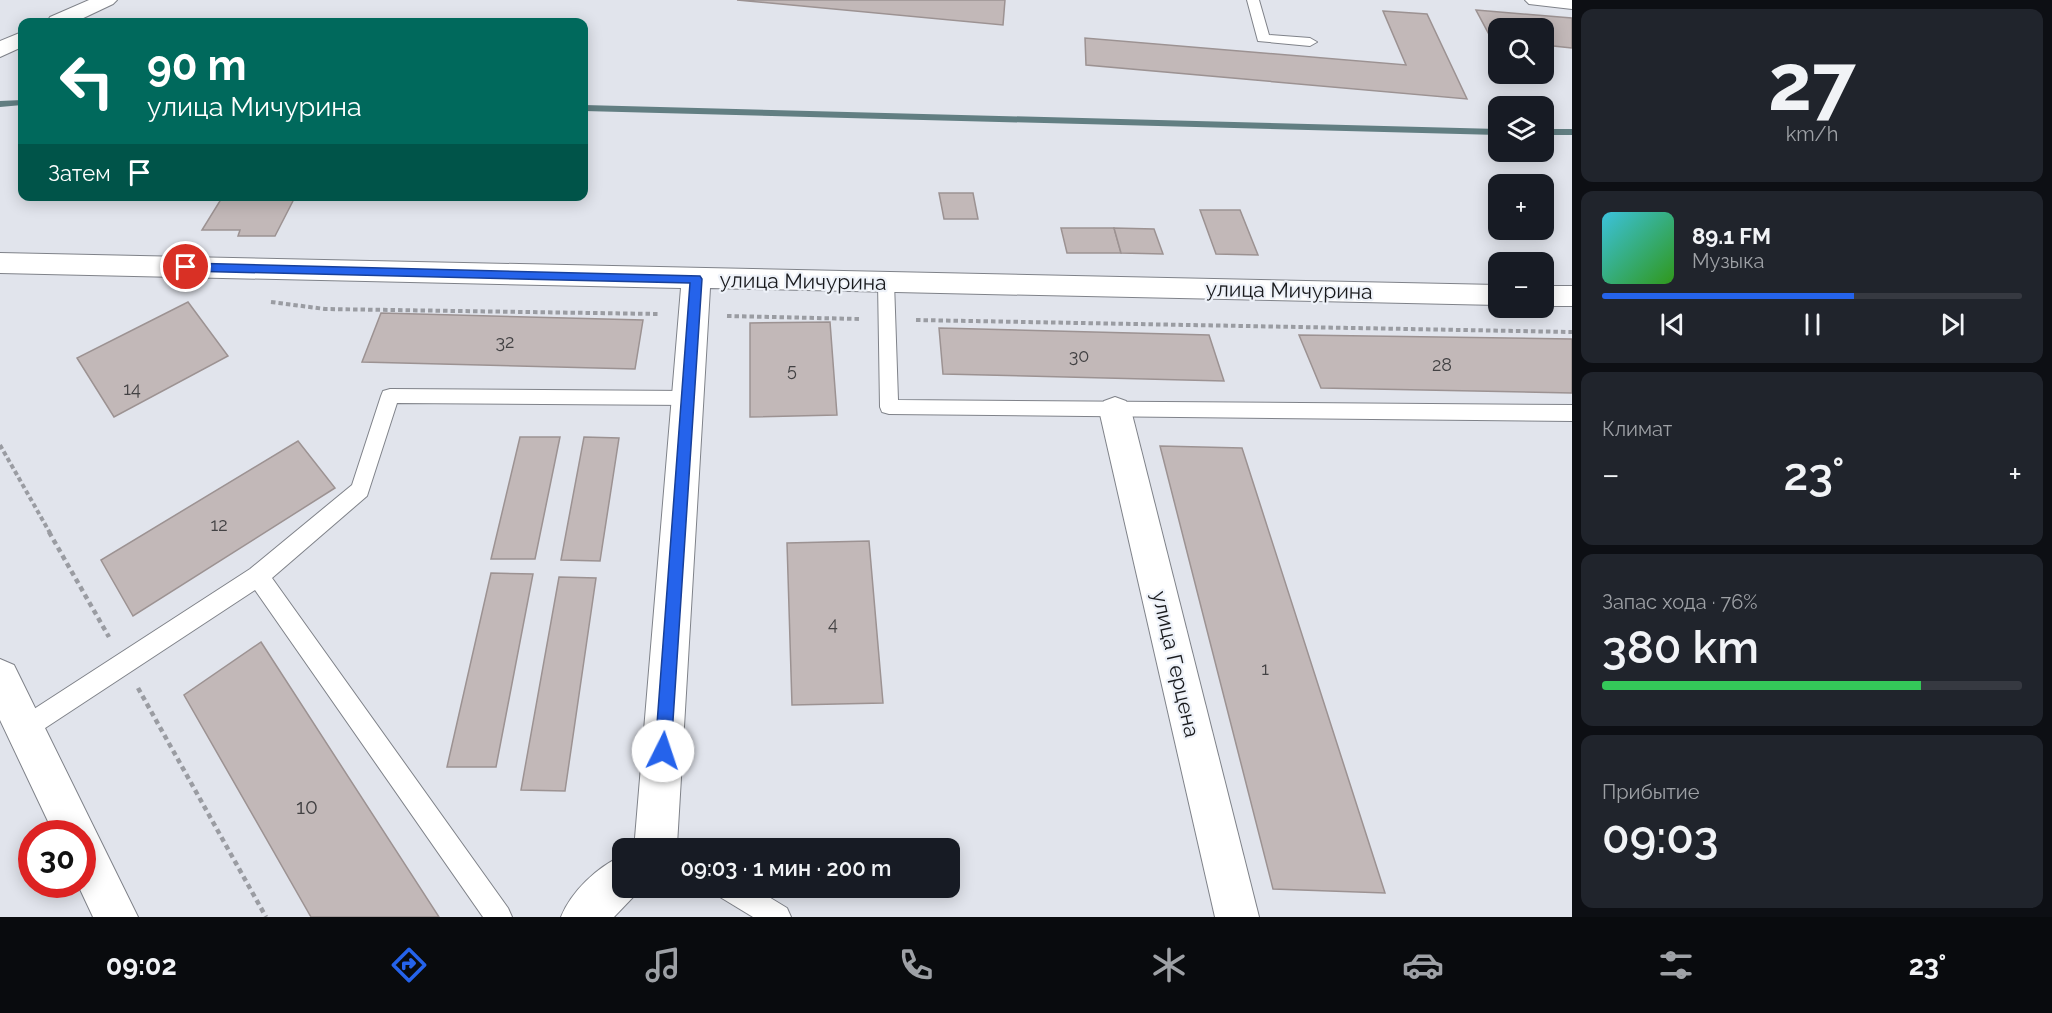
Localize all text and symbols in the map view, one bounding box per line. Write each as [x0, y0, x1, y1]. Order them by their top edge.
map controls [1488, 18, 1554, 318]
button: search [1488, 18, 1554, 84]
text: 27 [1768, 37, 1856, 128]
text: 90 m [147, 41, 247, 90]
icon: left [48, 42, 126, 120]
text: улица Мичурина [147, 91, 362, 122]
button: layers [1488, 96, 1554, 162]
text: km/h [1786, 122, 1838, 146]
icon: arrive [123, 156, 156, 189]
text: Затем [48, 160, 111, 186]
button: + [1488, 174, 1554, 240]
text: 89.1 FM [1692, 223, 1771, 249]
pin [160, 241, 211, 292]
text: Музыка [1692, 249, 1764, 273]
icon: arrive [169, 250, 202, 283]
button: − [1488, 252, 1554, 318]
street label: улица Мичурина [719, 267, 887, 295]
street label: улица Мичурина [1205, 276, 1373, 304]
icon: previous [1656, 308, 1689, 341]
icon: pause [1796, 308, 1829, 341]
icon: next [1936, 308, 1969, 341]
house number: 32 [496, 331, 515, 352]
house number: 30 [1069, 345, 1089, 366]
house number: 28 [1432, 354, 1452, 375]
house number: 5 [787, 359, 797, 380]
house number: 14 [123, 378, 141, 399]
text: Климат [1602, 417, 1672, 441]
text: 23° [1784, 448, 1845, 501]
text: − [1602, 455, 1620, 494]
text: + [2008, 455, 2022, 494]
house number: 12 [210, 514, 228, 535]
street label: улица Герцена [1147, 589, 1205, 739]
text: Запас хода · 76% [1602, 590, 1758, 614]
house number: 4 [828, 613, 838, 634]
text: 380 km [1602, 621, 1759, 674]
house number: 1 [1261, 658, 1269, 679]
position arrow [631, 719, 695, 783]
text: Прибытие [1602, 780, 1699, 804]
house number: 10 [296, 794, 318, 819]
text: 09:03 [1602, 811, 1719, 864]
speed limit sign: 30 [18, 820, 96, 898]
text: 09:03 · 1 мин · 200 m [680, 855, 892, 881]
icon: directions [388, 944, 430, 986]
icon: music [642, 944, 684, 986]
icon: phone [895, 944, 937, 986]
icon: climate [1148, 944, 1190, 986]
icon: car [1402, 944, 1444, 986]
icon: filters [1655, 944, 1697, 986]
text: 09:02 [106, 950, 177, 981]
text: 23° [1909, 950, 1946, 981]

